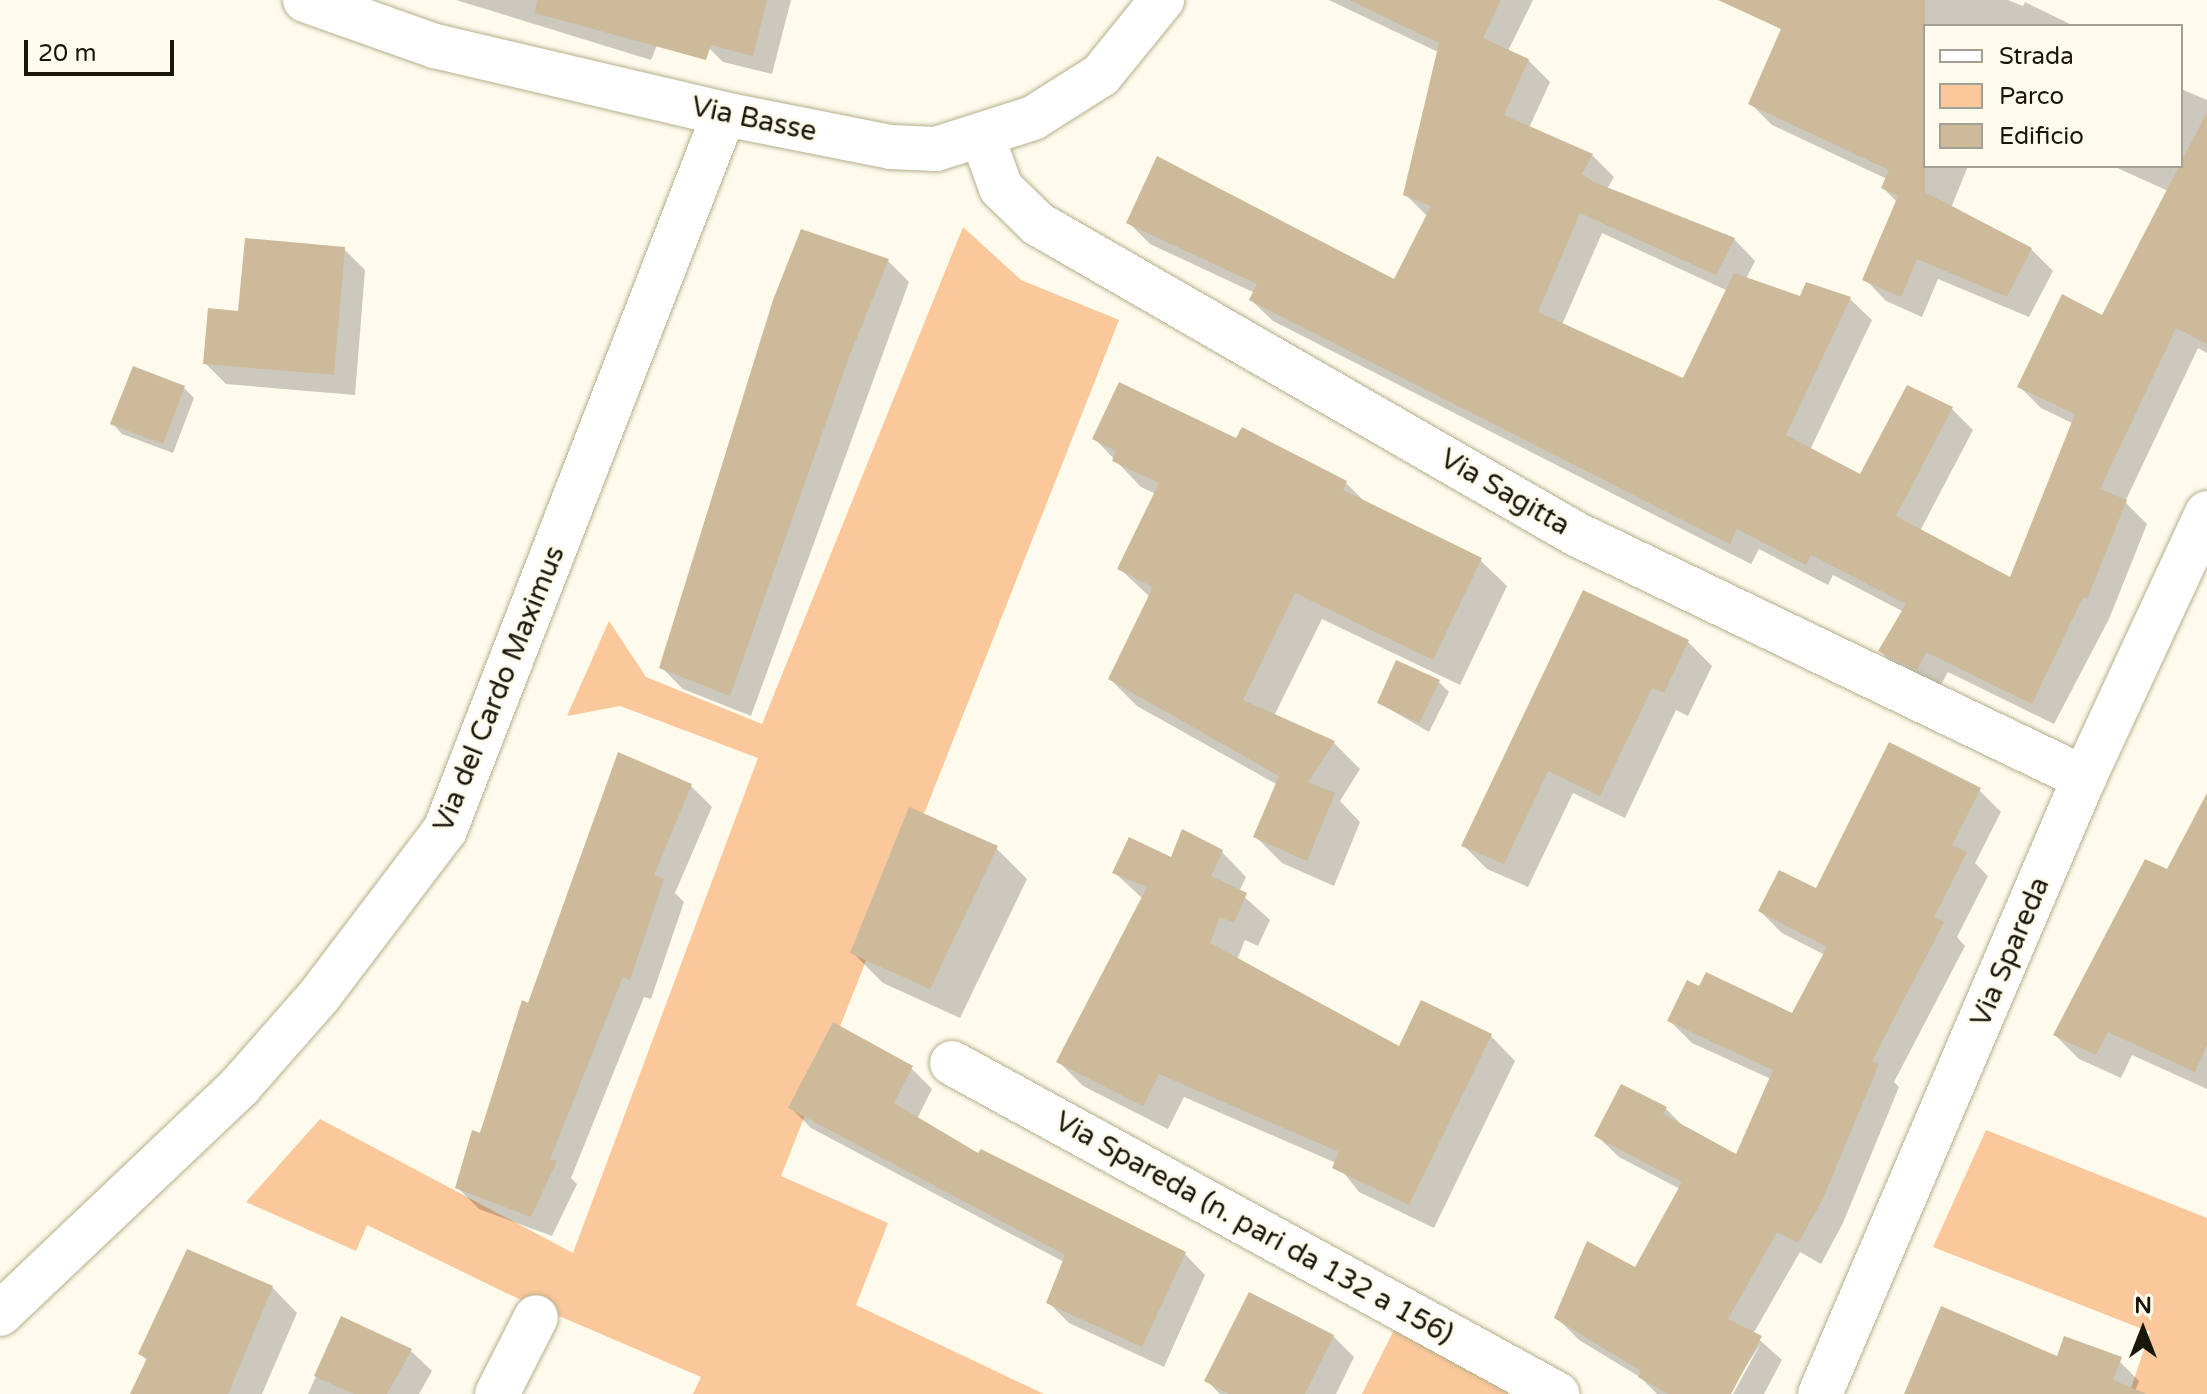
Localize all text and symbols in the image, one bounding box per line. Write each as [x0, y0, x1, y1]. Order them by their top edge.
scale bar [28, 24, 178, 74]
legend [1923, 24, 2183, 168]
text: 20 m [38, 39, 96, 68]
text: Strada [1999, 42, 2074, 71]
text: Parco [1999, 82, 2064, 111]
street label: Via Basse [688, 89, 820, 149]
text: Edificio [1999, 122, 2084, 151]
street label: Via Sagitta [1434, 441, 1576, 543]
street label: Via del Cardo Maximus [426, 541, 572, 837]
street label: Via Spareda [1963, 872, 2057, 1032]
street label: Via Spareda (n. pari da 132 a 156) [1049, 1104, 1459, 1352]
north arrow [2103, 1290, 2183, 1370]
text: N [2134, 1293, 2152, 1319]

